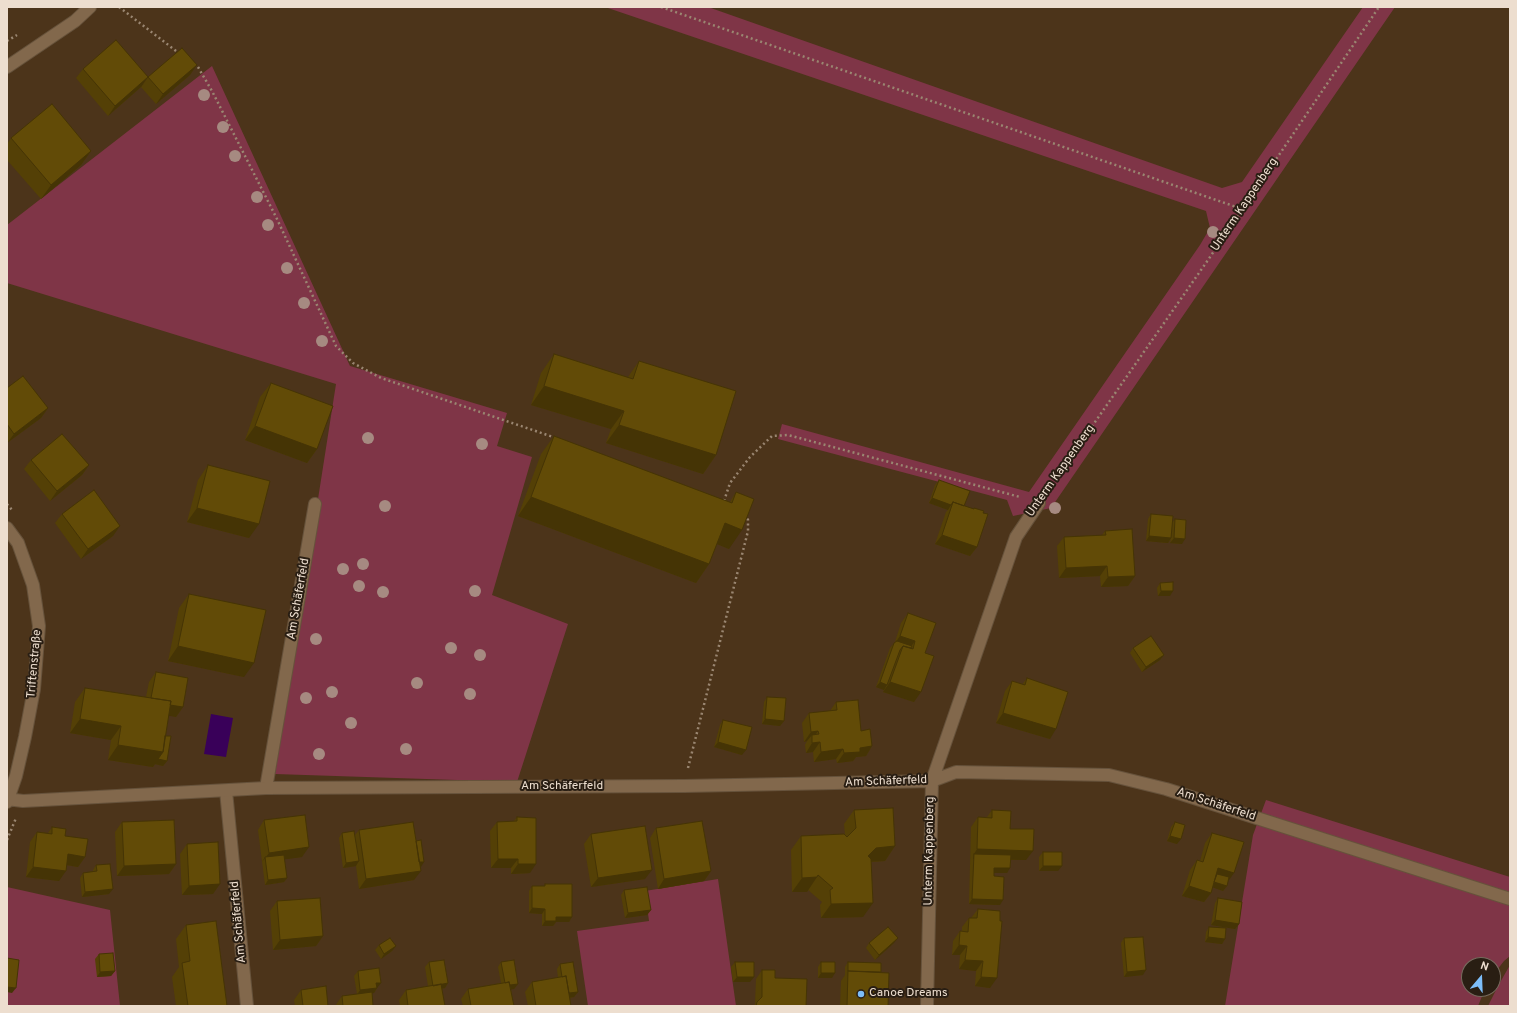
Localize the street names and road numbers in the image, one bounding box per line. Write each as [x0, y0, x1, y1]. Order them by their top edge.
street label: Unterm Kappenberg [1208, 156, 1282, 254]
street label: Unterm Kappenberg [1024, 422, 1098, 520]
street label: Am Schäferfeld [285, 557, 313, 641]
street label: Triftenstraße [25, 629, 45, 699]
street label: Am Schäferfeld [845, 773, 927, 791]
street label: Am Schäferfeld [521, 780, 603, 794]
street label: Am Schäferfeld [1175, 785, 1257, 825]
street label: Unterm Kappenberg [922, 796, 938, 906]
street label: Am Schäferfeld [228, 880, 250, 964]

